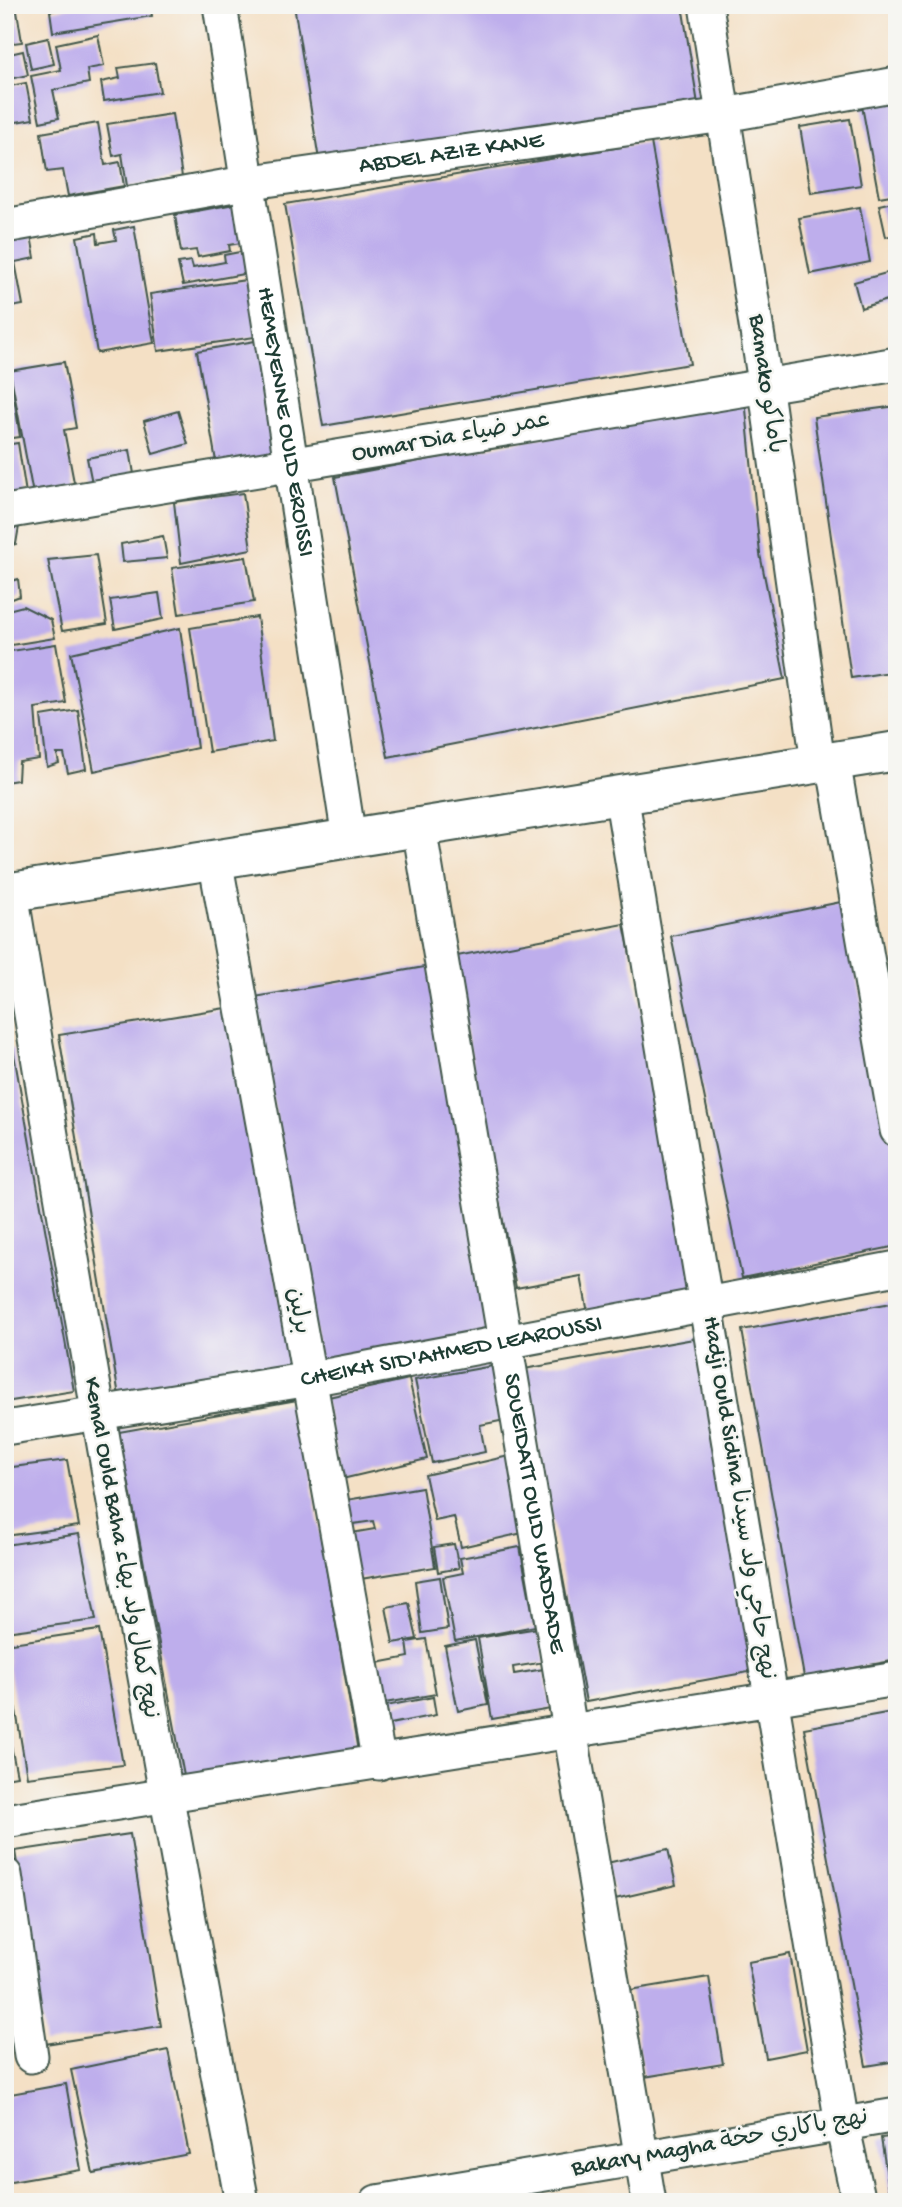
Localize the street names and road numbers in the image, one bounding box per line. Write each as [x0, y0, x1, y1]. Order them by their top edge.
street label: ABDEL AZIZ KANE [357, 126, 546, 181]
street label: HEMEYENNE OULD EROISSI [249, 285, 320, 559]
street label: Bamako باماكو [741, 312, 789, 455]
street label: Oumar Dia عمر ضياء [350, 406, 552, 470]
street label: برلين [279, 1286, 315, 1336]
street label: CHEIKH SID'AHMED LEAROUSSI [299, 1310, 605, 1395]
street label: Hadji Ould Sidina نهج حاجي ولد سيدنا [692, 1314, 781, 1682]
street label: SOUEIDATT OULD WADDADE [496, 1371, 572, 1657]
street label: Kemal Ould Baha نهج كمال ولد بهاء [76, 1375, 164, 1721]
street label: Bakary Magha نهج باكاري حخة [568, 2104, 871, 2185]

